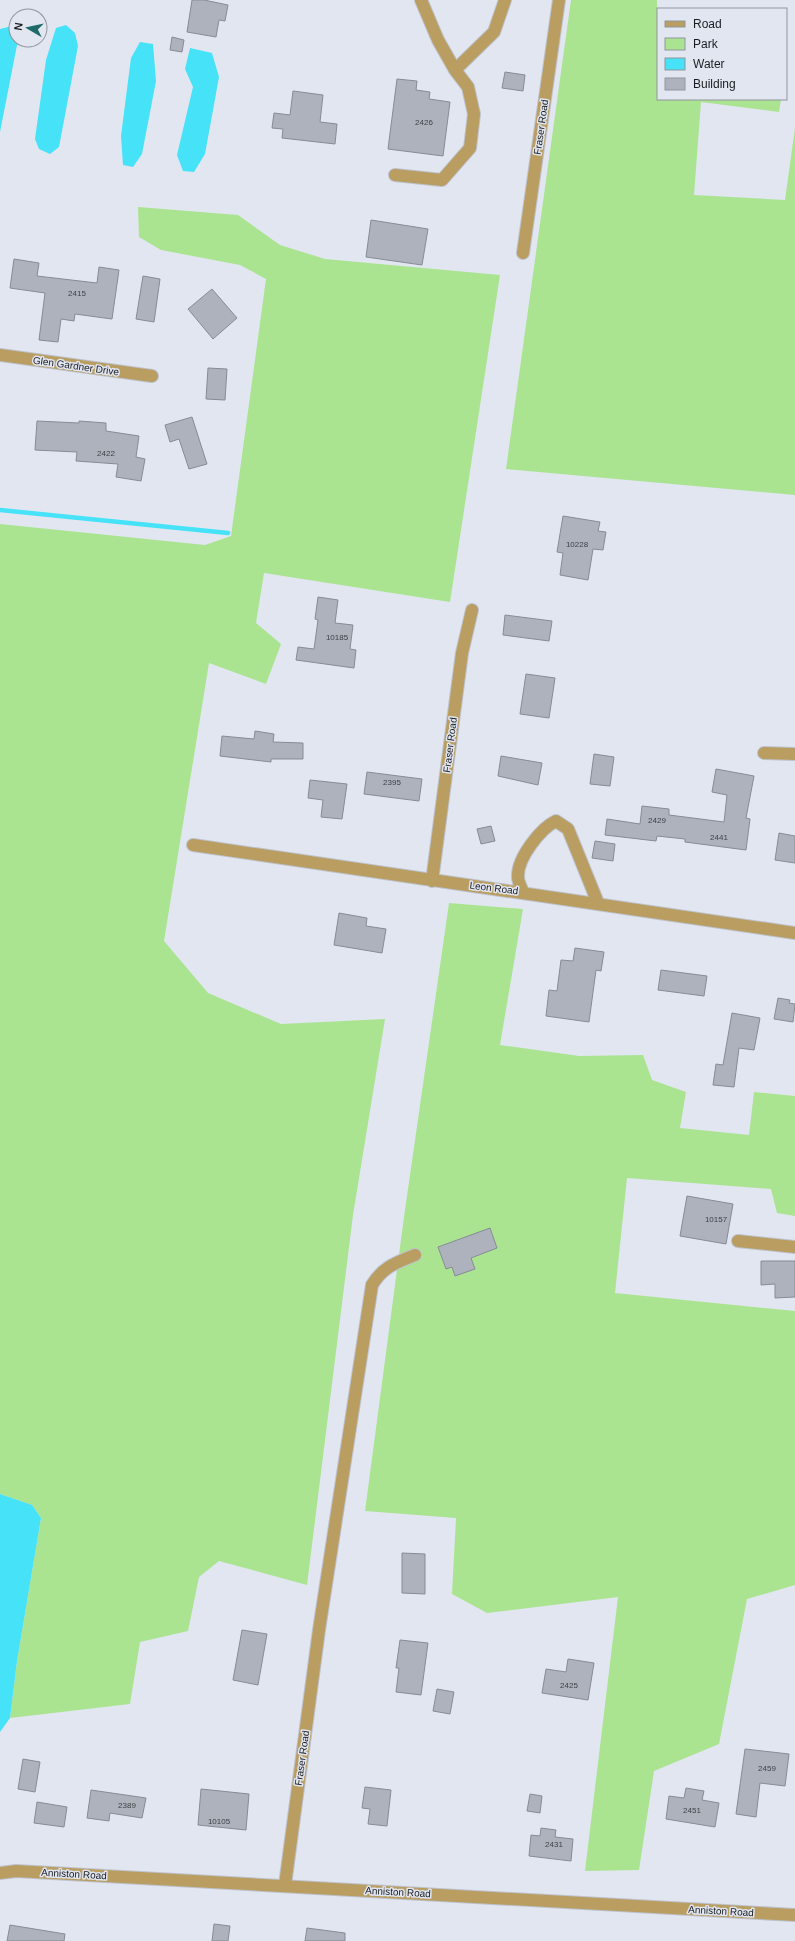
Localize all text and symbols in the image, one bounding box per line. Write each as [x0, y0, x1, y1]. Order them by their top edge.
north arrow [8, 8, 48, 48]
legend [657, 8, 787, 100]
text: Road [693, 17, 722, 31]
text: N [12, 22, 25, 31]
text: Park [693, 37, 719, 51]
text: Water [693, 57, 725, 71]
text: Building [693, 77, 736, 91]
street label: Fraser Road [532, 99, 550, 155]
house number: 2426 [415, 118, 433, 127]
house number: 2415 [68, 289, 86, 298]
street label: Glen Gardner Drive [32, 355, 120, 378]
house number: 2422 [97, 449, 115, 458]
house number: 10228 [566, 540, 589, 549]
house number: 10185 [326, 633, 349, 642]
street label: Fraser Road [441, 717, 459, 773]
house number: 2395 [383, 778, 401, 787]
house number: 2429 [648, 816, 666, 825]
house number: 2441 [710, 833, 728, 842]
street label: Leon Road [469, 880, 519, 896]
house number: 10157 [705, 1215, 728, 1224]
house number: 2425 [560, 1681, 578, 1690]
street label: Fraser Road [293, 1730, 311, 1786]
house number: 2459 [758, 1764, 776, 1773]
house number: 2389 [118, 1801, 136, 1810]
house number: 2451 [683, 1806, 701, 1815]
house number: 10105 [208, 1817, 231, 1826]
house number: 2431 [545, 1840, 563, 1849]
street label: Anniston Road [41, 1867, 107, 1881]
street label: Anniston Road [365, 1885, 431, 1899]
street label: Anniston Road [688, 1904, 754, 1918]

